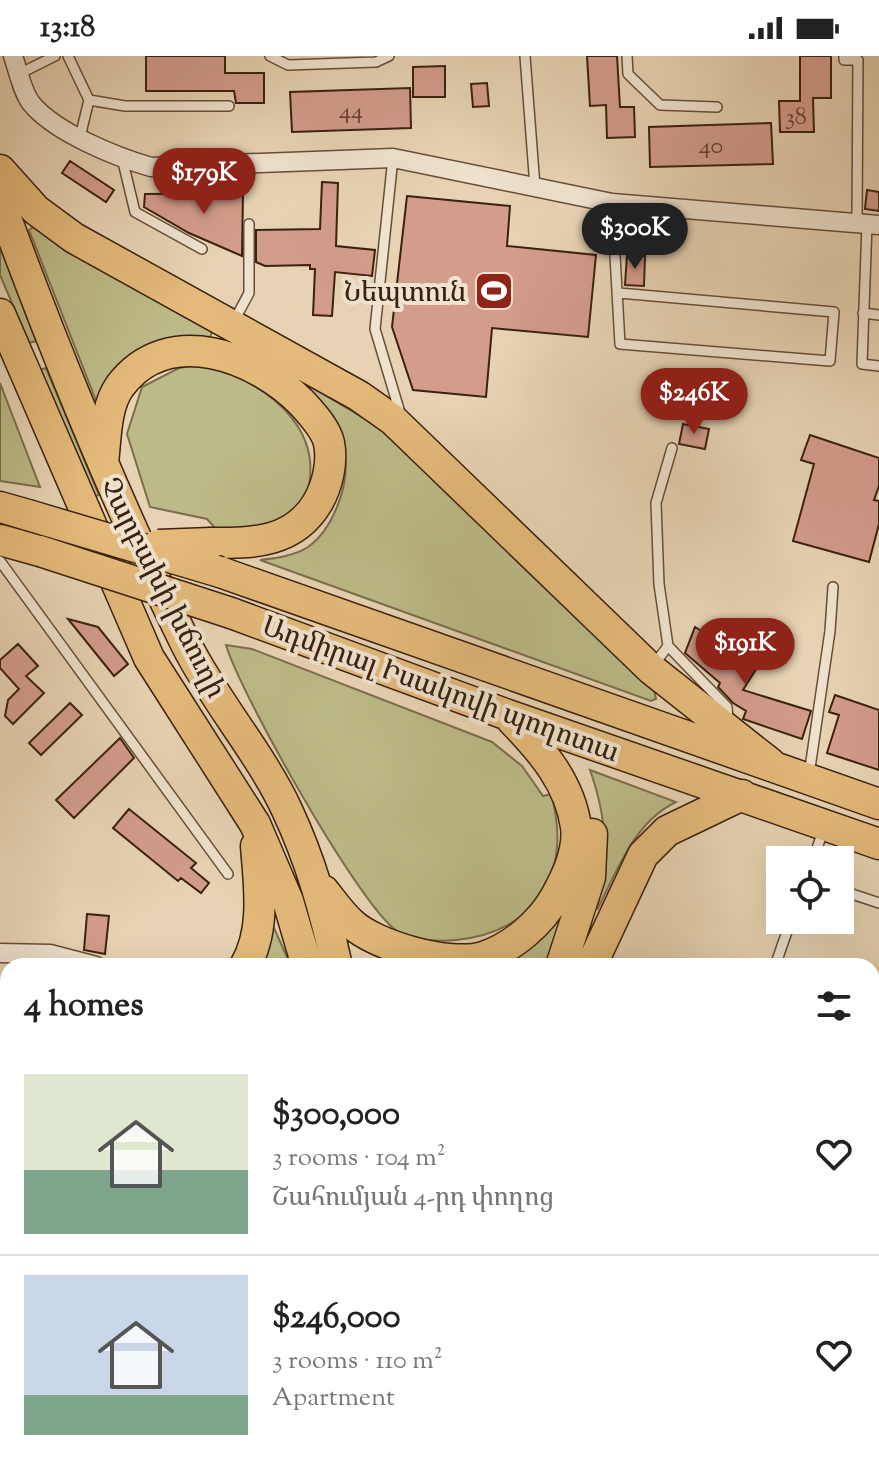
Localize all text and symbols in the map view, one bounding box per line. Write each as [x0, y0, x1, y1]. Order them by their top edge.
text: 13:18 [40, 7, 95, 50]
house number: 44 [339, 95, 363, 129]
house number: 38 [785, 101, 807, 135]
house number: 40 [699, 130, 723, 164]
pin: $179K [148, 148, 260, 216]
text: $179K [171, 155, 237, 192]
pin: $300K [579, 203, 691, 271]
text: $300K [600, 210, 670, 247]
sports icon: Նեպտուն [473, 270, 515, 312]
place label: Նեպտուն [344, 274, 466, 314]
pin: $246K [638, 368, 750, 436]
text: $246K [659, 375, 729, 412]
street label: Չարբախի խճուղի [88, 471, 234, 706]
street label: Ադմիրալ Իսակովի պողոտա [256, 608, 624, 774]
pin: $191K [689, 618, 801, 686]
text: $191K [714, 625, 776, 662]
map controls [766, 846, 854, 934]
button: locate [766, 846, 854, 934]
text: 4 homes [24, 982, 144, 1031]
icon: filters [812, 984, 856, 1028]
text: $300,000 [272, 1091, 400, 1140]
icon: home [88, 1106, 184, 1202]
icon: heart [812, 1132, 856, 1176]
text: 3 rooms · 104 m² [272, 1140, 446, 1177]
text: Շահումյան 4-րդ փողոց [272, 1180, 554, 1217]
text: $246,000 [272, 1294, 401, 1343]
icon: home [88, 1307, 184, 1403]
icon: heart [812, 1333, 856, 1377]
text: 3 rooms · 110 m² [272, 1343, 443, 1380]
text: Apartment [272, 1380, 395, 1417]

